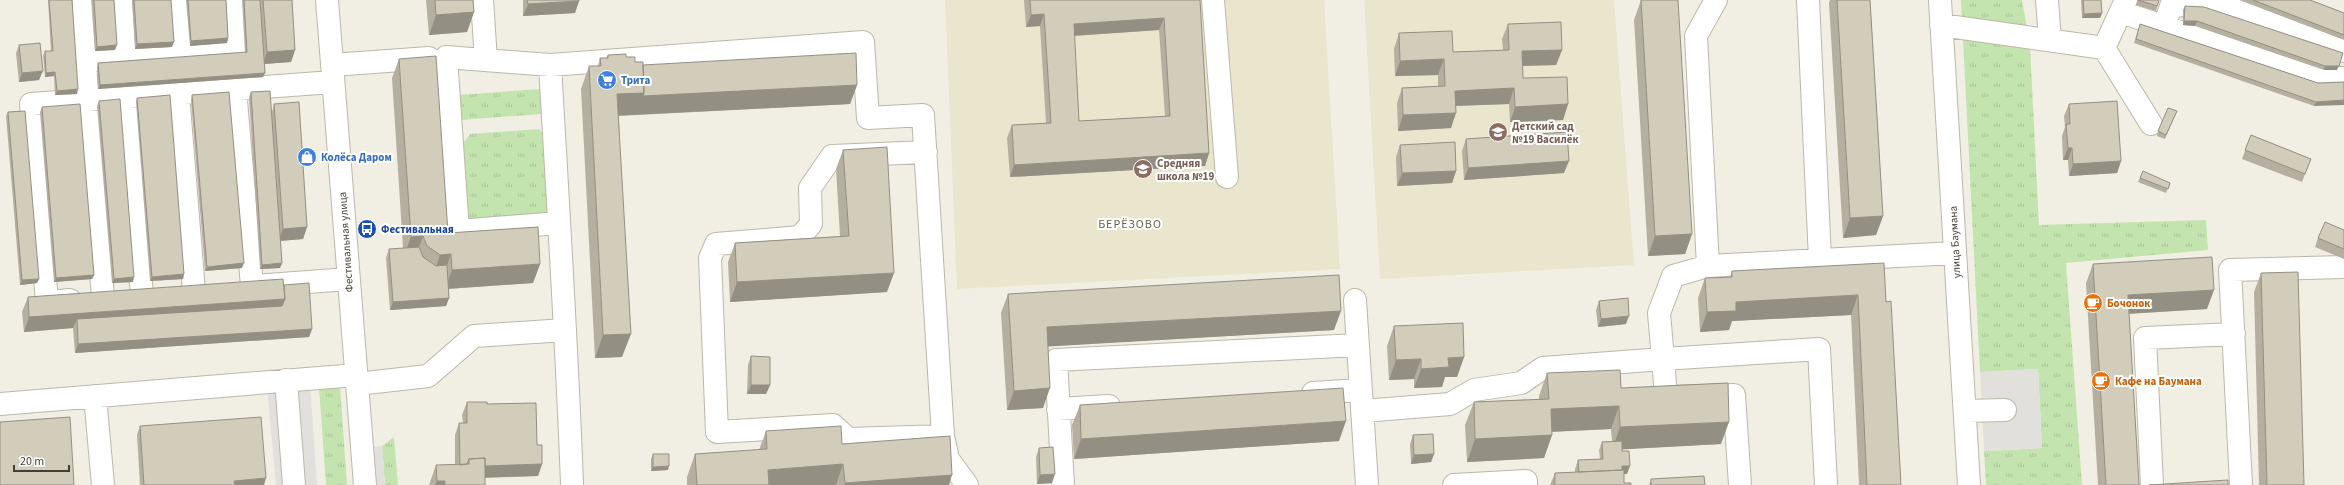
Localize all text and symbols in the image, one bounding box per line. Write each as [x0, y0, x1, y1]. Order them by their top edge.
supermarket icon: Трита [596, 69, 618, 91]
place label: Трита [621, 73, 651, 88]
place label: Детский сад №19 Василёк [1512, 119, 1578, 147]
school or university icon: Детский сад №19 Василёк [1487, 121, 1509, 143]
shop icon: Колёса Даром [296, 146, 318, 168]
place label: Колёса Даром [321, 150, 392, 165]
place label: Средняя школа №19 [1157, 156, 1214, 184]
school or university icon: Средняя школа №19 [1132, 158, 1154, 180]
street label: Фестивальная улица [335, 191, 357, 293]
street label: улица Баумана [1946, 205, 1964, 279]
district label: БЕРЁЗОВО [1098, 216, 1162, 233]
bus stop icon: Фестивальная [356, 218, 378, 240]
place label: Фестивальная [381, 222, 454, 237]
cafe icon: Бочонок [2082, 292, 2104, 314]
place label: Бочонок [2107, 296, 2150, 311]
cafe icon: Кафе на Баумана [2090, 370, 2112, 392]
place label: Кафе на Баумана [2115, 374, 2202, 389]
scale bar [14, 447, 69, 473]
text: 20 m [20, 453, 44, 470]

